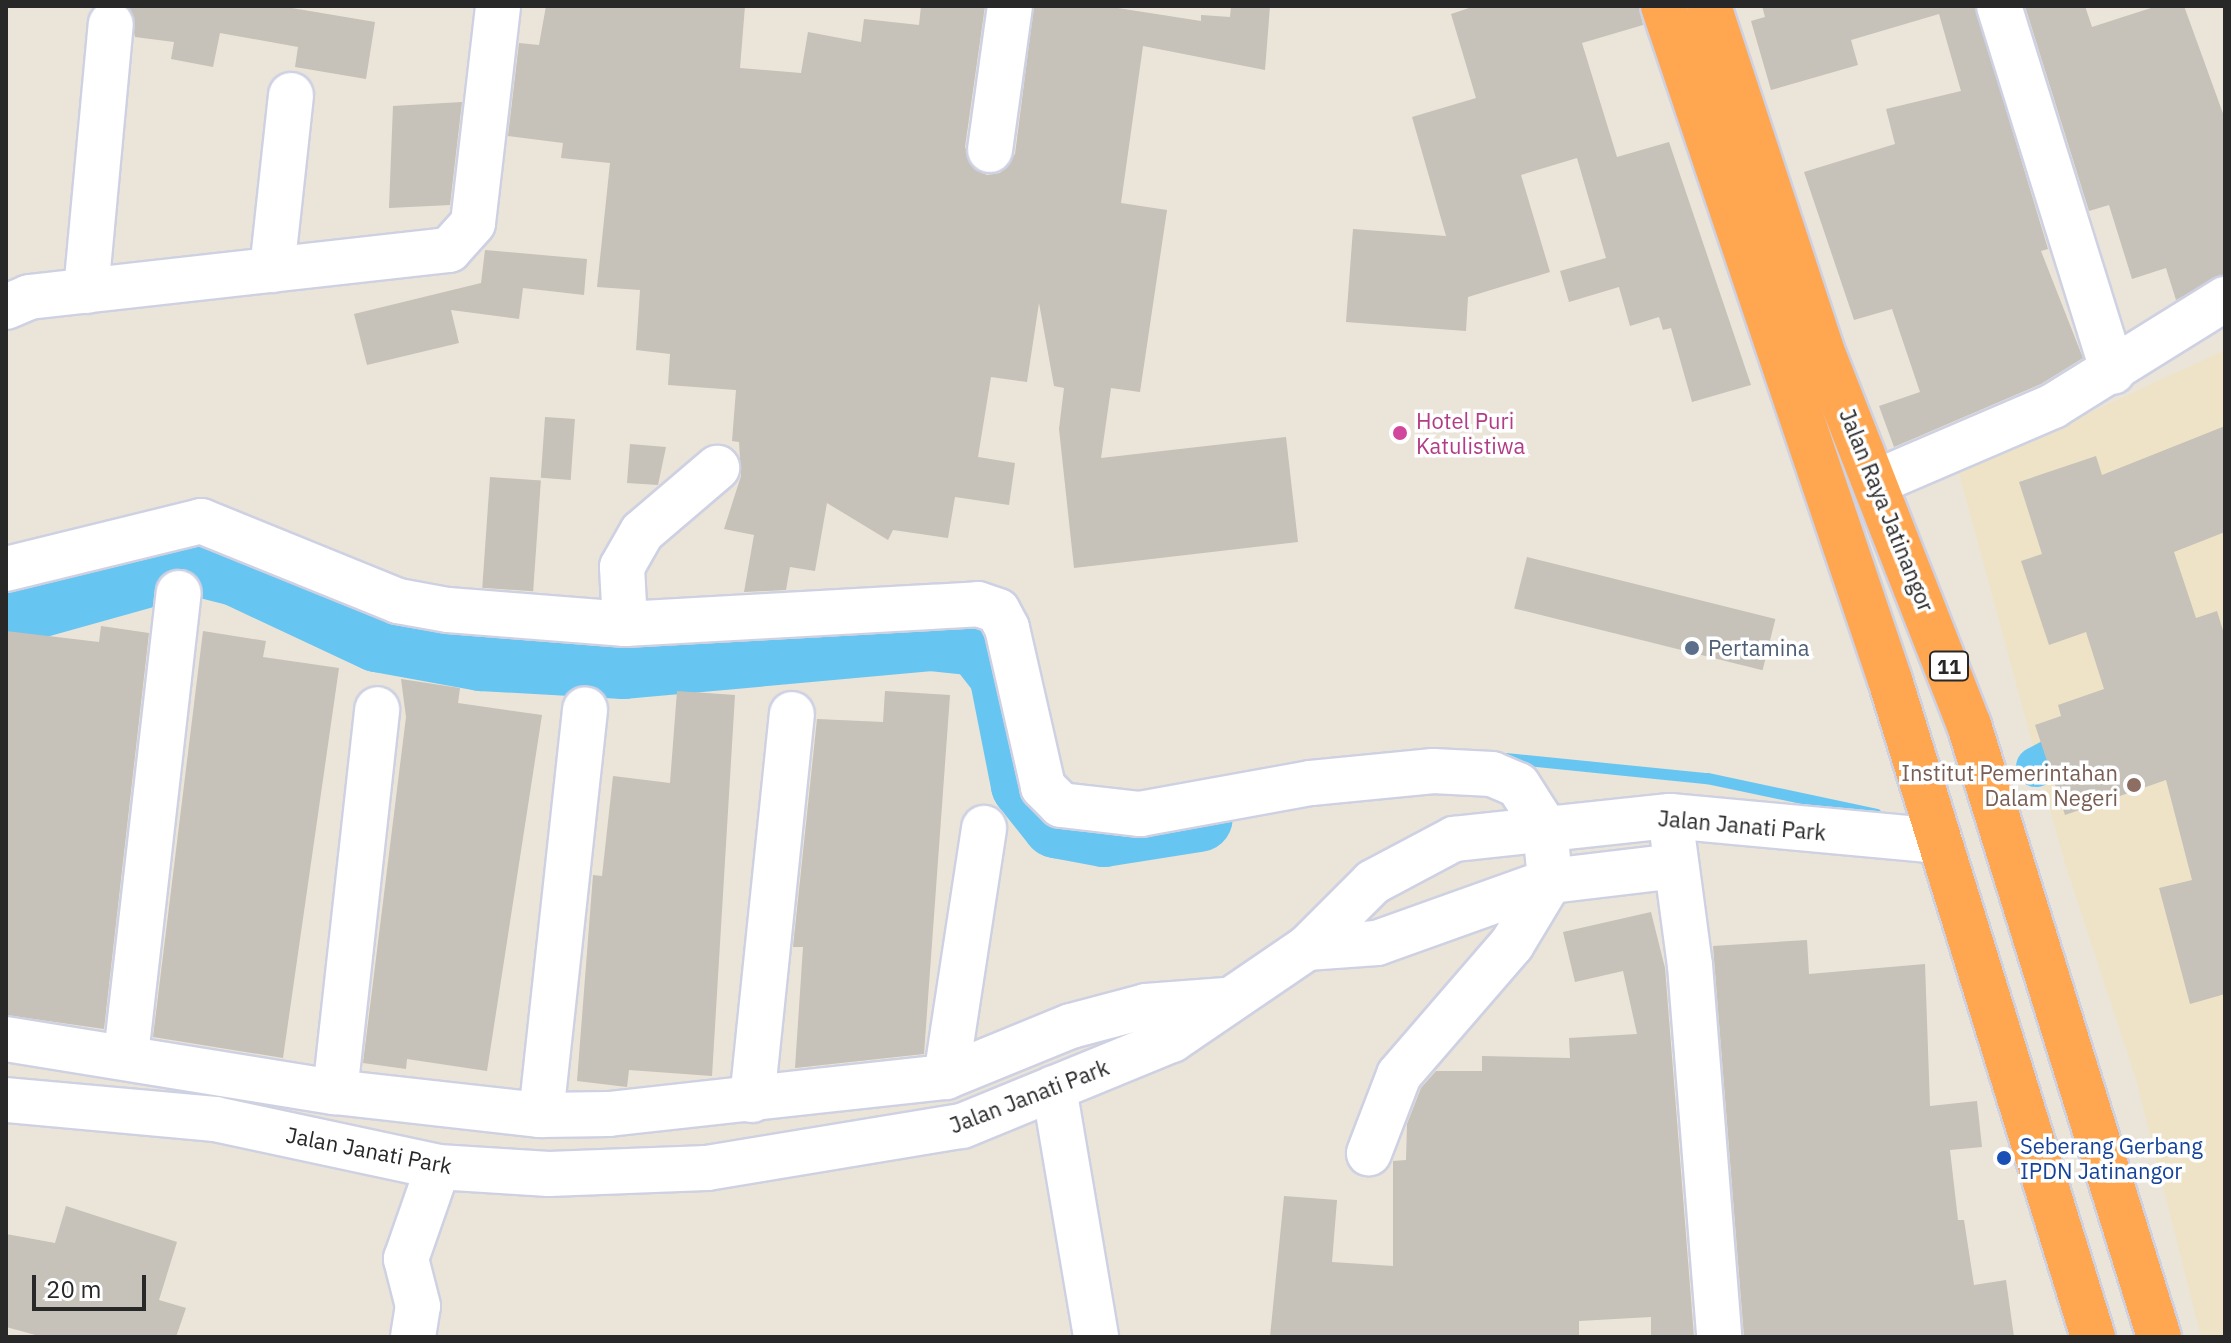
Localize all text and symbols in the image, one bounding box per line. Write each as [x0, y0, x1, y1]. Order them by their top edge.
street label: Jalan Raya Jatinangor [1834, 405, 1940, 615]
place label: Hotel Puri Katulistiwa [1416, 407, 1525, 458]
marker: Hotel Puri Katulistiwa [1391, 424, 1409, 442]
place label: Pertamina [1708, 635, 1810, 661]
marker: Pertamina [1683, 639, 1701, 657]
road number: 11 [1929, 650, 1969, 682]
place label: Institut Pemerintahan Dalam Negeri [1901, 759, 2118, 810]
marker: Institut Pemerintahan Dalam Negeri [2125, 776, 2143, 794]
street label: Jalan Janati Park [1657, 805, 1827, 845]
street label: Jalan Janati Park [946, 1053, 1112, 1139]
street label: Jalan Janati Park [284, 1121, 454, 1179]
place label: Seberang Gerbang IPDN Jatinangor [2020, 1132, 2203, 1184]
marker: Seberang Gerbang IPDN Jatinangor [1995, 1149, 2013, 1167]
scale bar [36, 1259, 150, 1309]
text: 20 m [46, 1273, 101, 1305]

